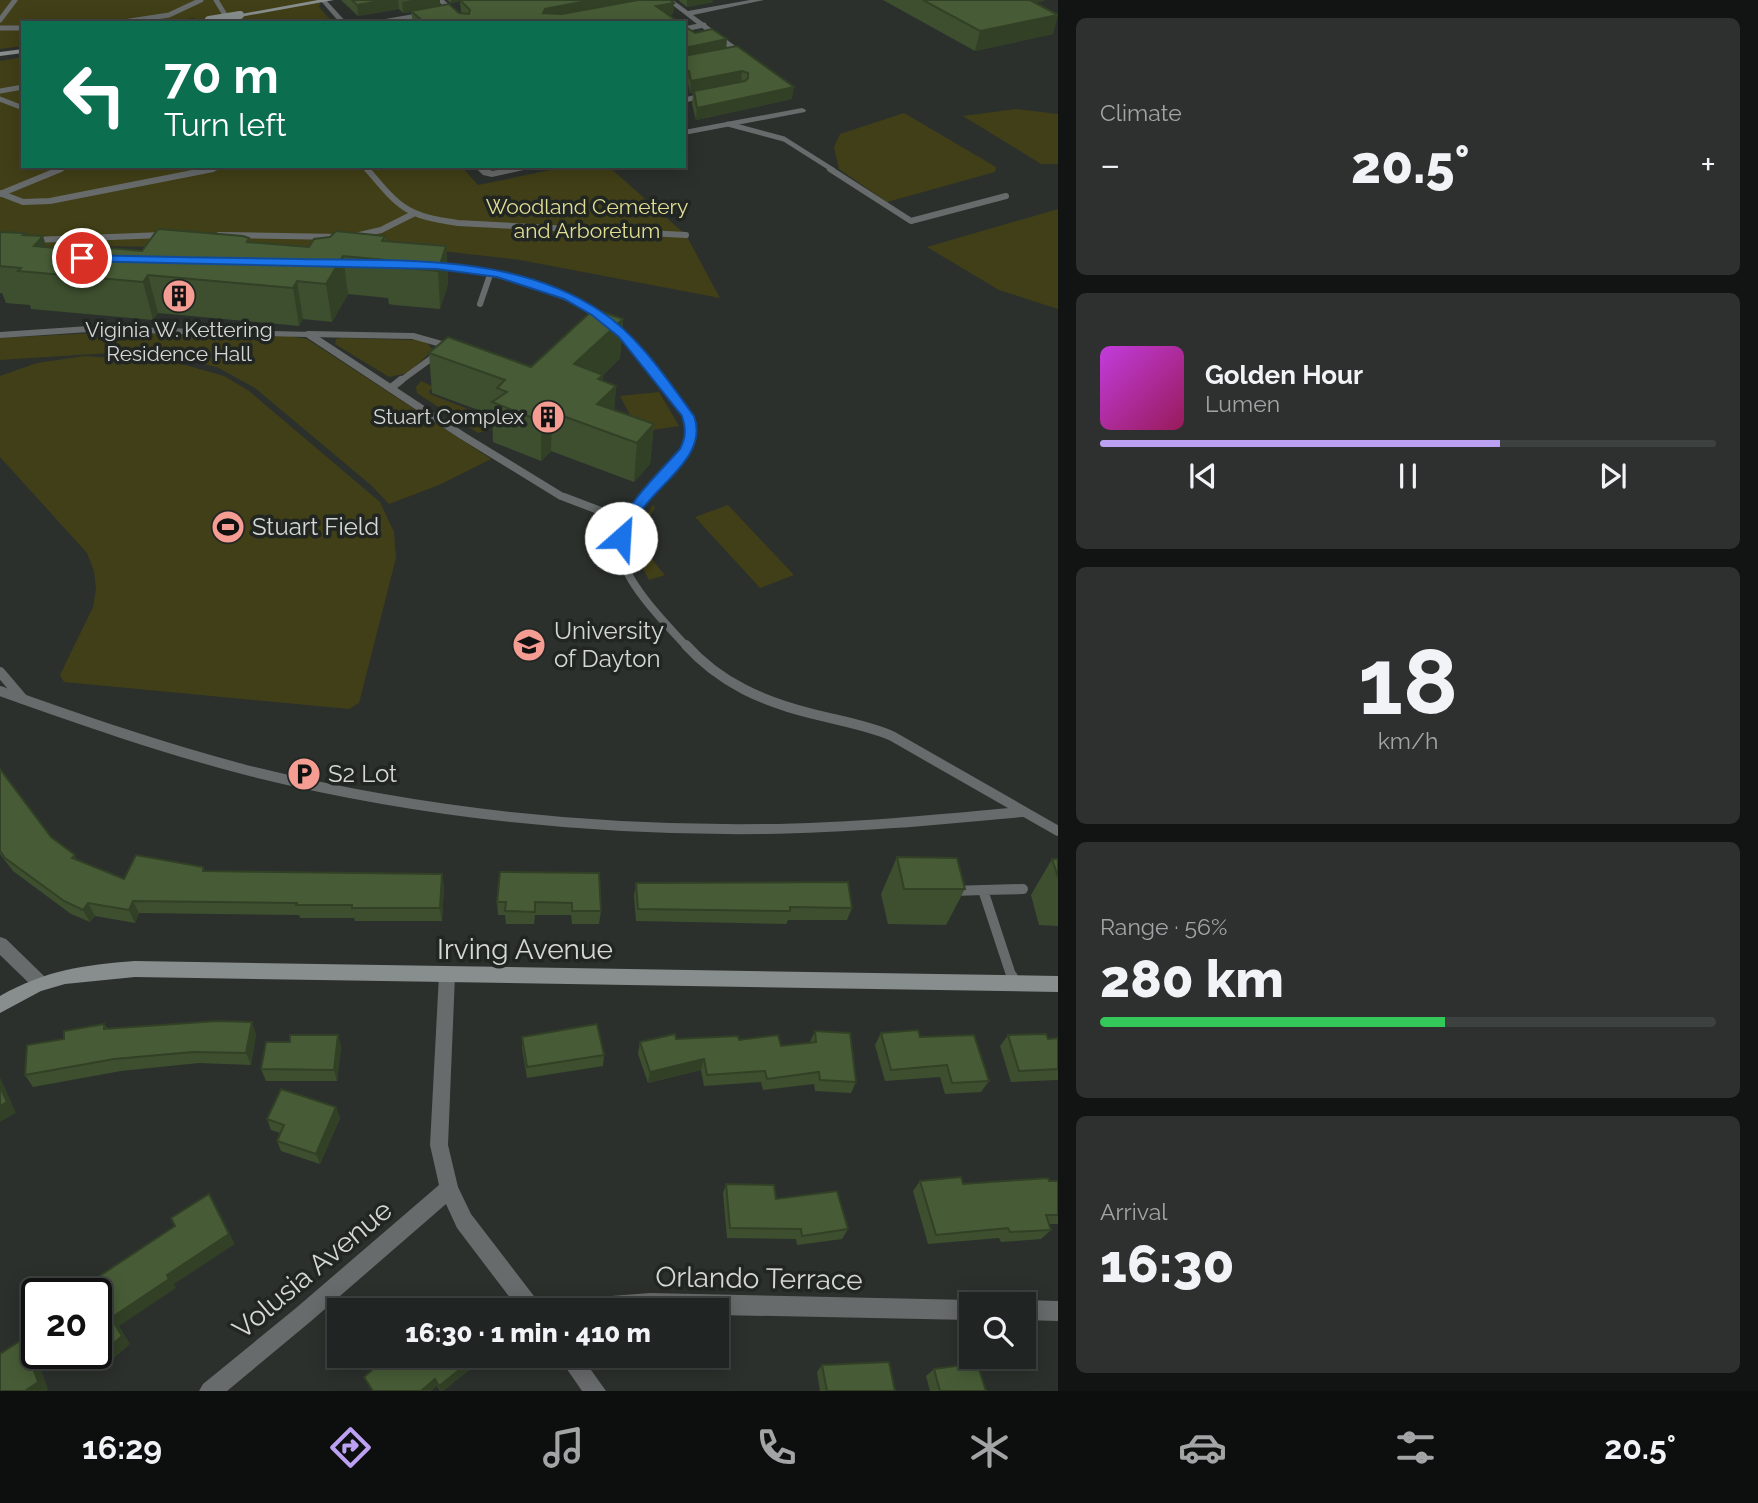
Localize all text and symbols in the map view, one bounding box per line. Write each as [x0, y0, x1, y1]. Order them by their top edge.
text: 70 m [164, 47, 279, 104]
icon: left [49, 49, 140, 140]
text: Climate [1100, 99, 1182, 126]
text: Turn left [164, 106, 286, 143]
text: 20.5° [1351, 134, 1470, 195]
text: − [1100, 142, 1120, 187]
text: + [1700, 142, 1716, 187]
park label: Woodland Cemetery and Arboretum [486, 194, 688, 243]
pin [52, 228, 112, 288]
icon: arrive [63, 239, 101, 277]
building icon: Viginia W. Kettering Residence Hall [160, 277, 198, 315]
place label: Viginia W. Kettering Residence Hall [85, 317, 273, 366]
text: Golden Hour [1205, 360, 1363, 390]
text: Lumen [1205, 390, 1280, 417]
building icon: Stuart Complex [529, 398, 567, 436]
place label: Stuart Complex [373, 404, 524, 429]
icon: previous [1184, 457, 1222, 495]
icon: pause [1389, 457, 1427, 495]
icon: next [1594, 457, 1632, 495]
position arrow [584, 501, 658, 575]
sports icon: Stuart Field [209, 508, 247, 546]
place label: Stuart Field [252, 512, 379, 541]
place label: University of Dayton [554, 616, 664, 673]
school or university icon: University of Dayton [510, 626, 548, 664]
text: 18 [1358, 628, 1458, 735]
text: km/h [1378, 727, 1438, 754]
parking icon: S2 Lot [285, 755, 323, 793]
place label: S2 Lot [328, 759, 397, 788]
text: Range · 56% [1100, 913, 1227, 940]
street label: Irving Avenue [437, 933, 613, 966]
text: 280 km [1100, 948, 1284, 1009]
street label: Volusia Avenue [226, 1193, 399, 1345]
text: Arrival [1100, 1198, 1167, 1225]
text: 16:30 [1100, 1233, 1234, 1294]
street label: Orlando Terrace [655, 1260, 863, 1297]
speed limit sign: 20 [21, 1278, 112, 1369]
map controls [959, 1292, 1036, 1369]
button: search [959, 1292, 1036, 1369]
text: 16:30 · 1 min · 410 m [405, 1318, 651, 1348]
icon: directions [326, 1423, 375, 1472]
icon: music [539, 1423, 588, 1472]
icon: phone [752, 1423, 801, 1472]
icon: climate [965, 1423, 1014, 1472]
icon: car [1178, 1423, 1227, 1472]
icon: filters [1391, 1423, 1440, 1472]
text: 16:29 [82, 1429, 162, 1466]
text: 20.5° [1604, 1429, 1676, 1466]

